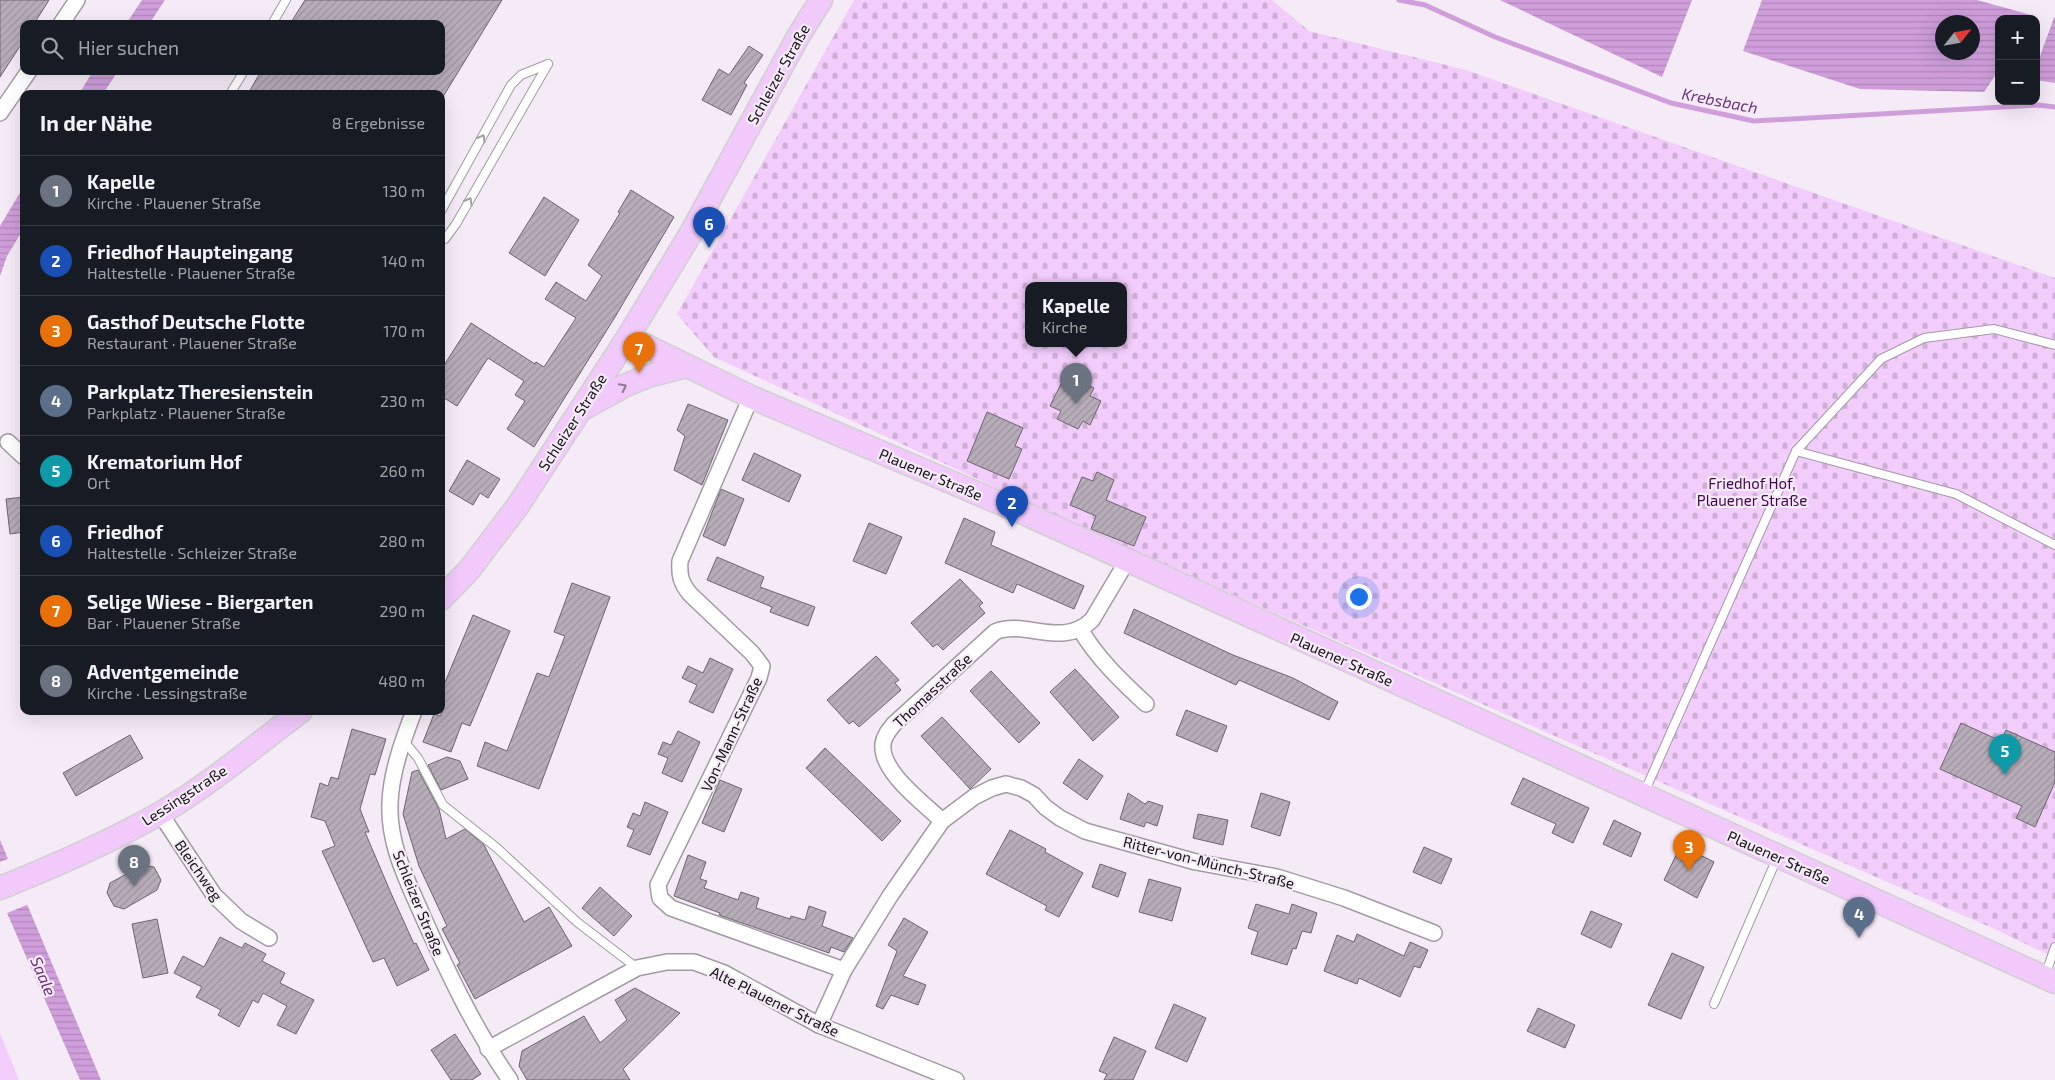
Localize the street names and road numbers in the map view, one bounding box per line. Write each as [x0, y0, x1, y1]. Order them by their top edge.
street label: Schleizer Straße [743, 21, 813, 127]
street label: Schleizer Straße [534, 370, 610, 474]
street label: Plauener Straße [877, 444, 985, 504]
street label: Plauener Straße [1288, 628, 1396, 690]
street label: Thomasstraße [889, 649, 975, 731]
street label: Von-Mann-Straße [697, 674, 765, 794]
street label: Lessingstraße [138, 761, 230, 829]
street label: Plauener Straße [1725, 826, 1833, 888]
street label: Ritter-von-Münch-Straße [1121, 832, 1297, 892]
street label: Bleichweg [171, 836, 227, 904]
street label: Schleizer Straße [390, 848, 448, 958]
street label: Alte Plauener Straße [708, 962, 842, 1040]

